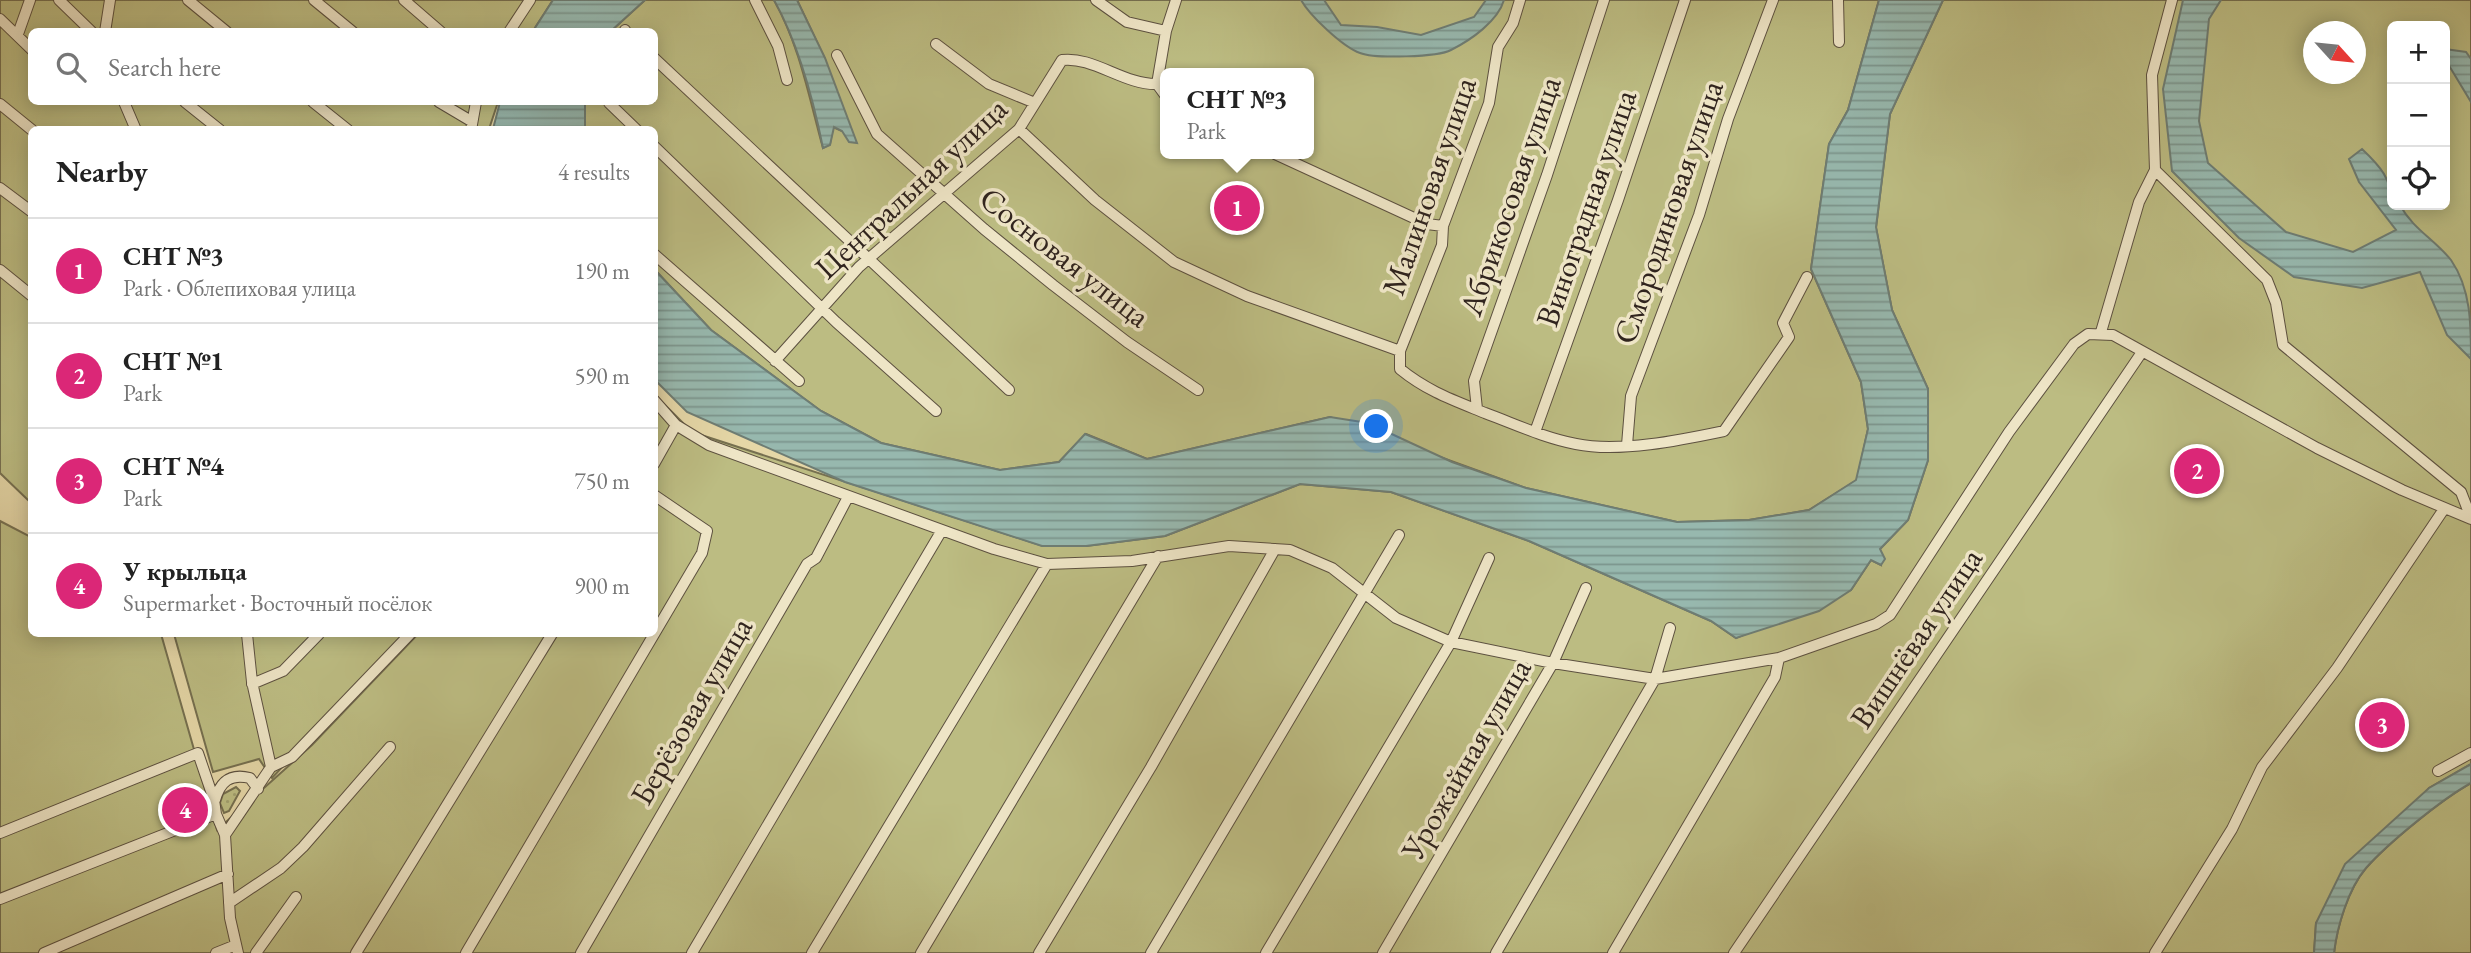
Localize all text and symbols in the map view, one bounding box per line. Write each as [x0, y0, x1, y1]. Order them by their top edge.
north arrow [2303, 21, 2366, 84]
map controls [2387, 21, 2450, 210]
button: + [2387, 21, 2450, 84]
search box [28, 28, 658, 105]
icon: search [52, 48, 90, 86]
text: Search here [108, 50, 221, 84]
popup [1160, 68, 1314, 159]
street label: Малиновая улица [1372, 71, 1486, 300]
street label: Абрикосовая улица [1449, 71, 1571, 322]
street label: Смородиновая улица [1603, 74, 1733, 349]
text: СНТ №3 [1187, 82, 1287, 116]
street label: Виноградная улица [1526, 84, 1646, 332]
button: − [2387, 84, 2450, 147]
street label: Центральная улица [806, 88, 1016, 288]
text: Park [1187, 116, 1226, 146]
button: locate [2387, 147, 2450, 210]
text: Nearby [56, 152, 148, 191]
text: 4 results [558, 157, 630, 187]
street label: Сосновая улица [971, 177, 1159, 337]
pin: 1 [1214, 182, 1260, 234]
text: СНТ №3 [123, 239, 224, 273]
text: 1 [73, 256, 85, 286]
text: 190 m [574, 256, 630, 286]
text: Park · Облепиховая улица [123, 273, 356, 303]
text: СНТ №1 [123, 344, 224, 378]
text: 2 [73, 361, 85, 391]
text: 590 m [574, 361, 630, 391]
text: Park [123, 378, 162, 408]
your location [1359, 409, 1393, 443]
pin: 2 [2174, 445, 2220, 497]
text: СНТ №4 [123, 449, 224, 483]
text: 3 [73, 466, 85, 496]
text: 750 m [574, 466, 630, 496]
text: Park [123, 483, 162, 513]
street label: Вишнёвая улица [1840, 540, 1992, 736]
text: У крыльца [123, 554, 247, 588]
text: 4 [73, 571, 85, 601]
text: 900 m [574, 571, 630, 601]
text: Supermarket · Восточный посёлок [123, 588, 432, 618]
street label: Берёзовая улица [620, 609, 762, 813]
street label: Урожайная улица [1391, 651, 1541, 868]
pin: 3 [2359, 699, 2405, 751]
pin: 4 [162, 784, 208, 836]

